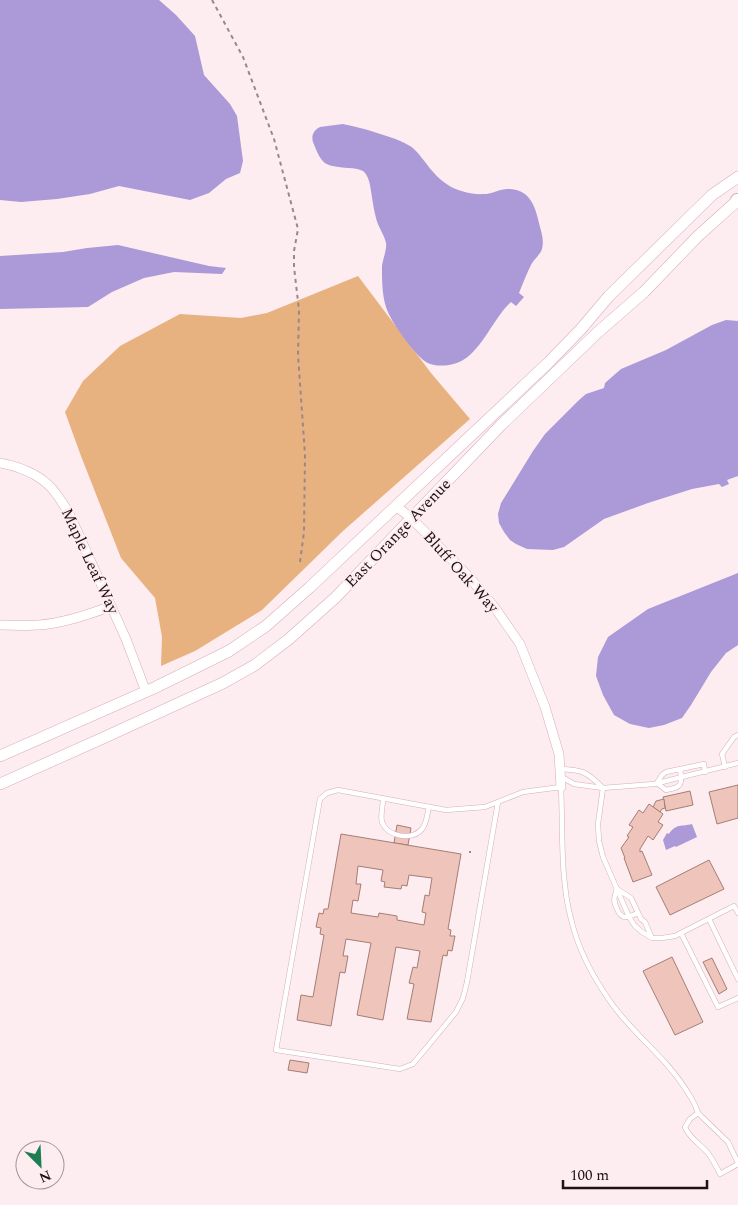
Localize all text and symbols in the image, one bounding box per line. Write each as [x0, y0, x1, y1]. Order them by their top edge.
street label: East Orange Avenue [339, 473, 457, 593]
street label: Maple Leaf Way [55, 504, 126, 619]
street label: Bluff Oak Way [417, 526, 505, 619]
north arrow [15, 1140, 65, 1190]
scale bar [563, 1158, 707, 1190]
text: 100 m [570, 1164, 609, 1187]
text: N [36, 1165, 55, 1188]

